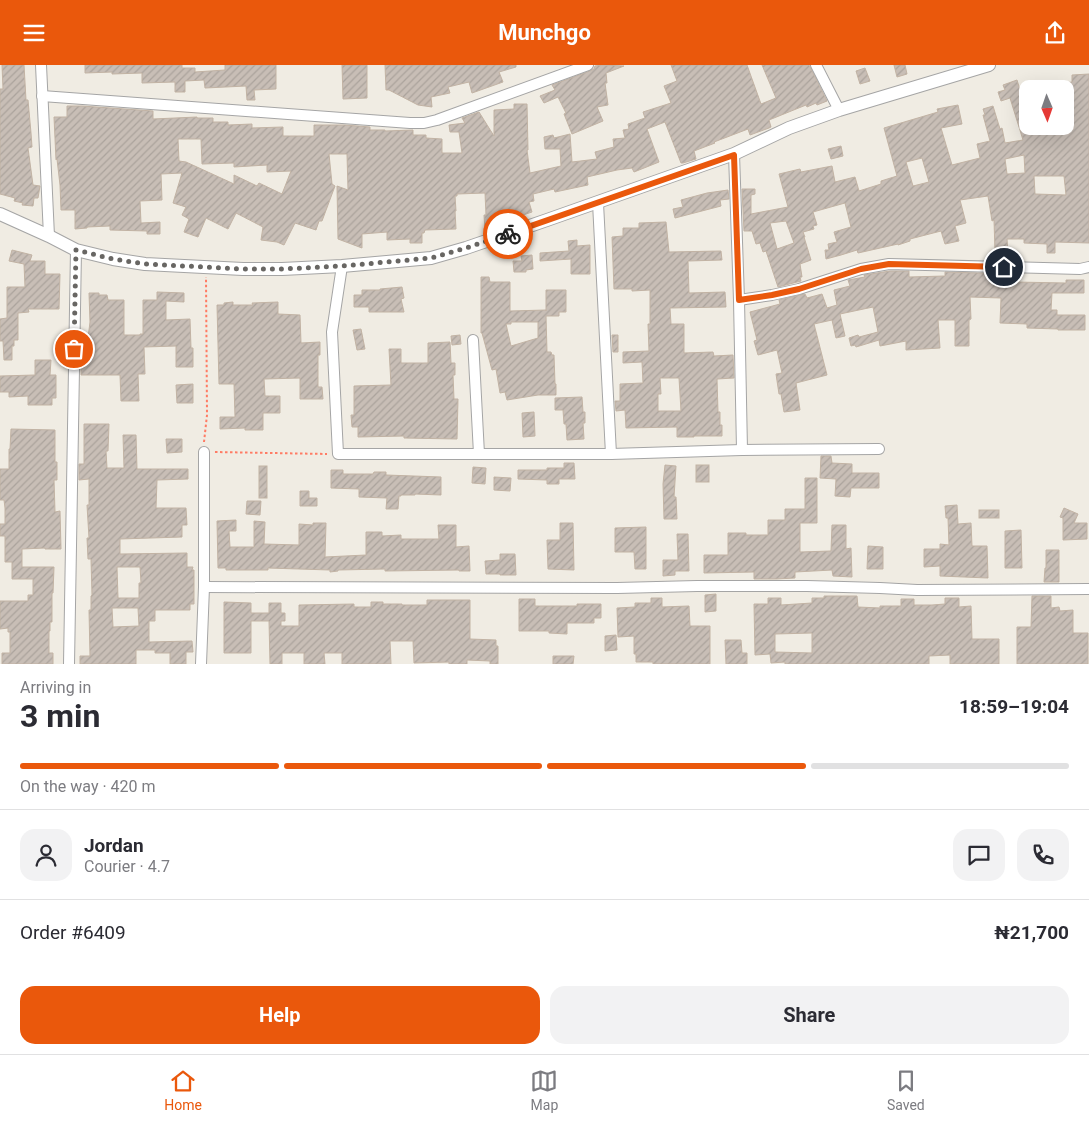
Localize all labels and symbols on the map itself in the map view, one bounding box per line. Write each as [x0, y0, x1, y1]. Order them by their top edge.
north arrow [1019, 80, 1074, 135]
courier [483, 209, 533, 259]
pin [983, 246, 1025, 288]
pin [53, 328, 95, 370]

